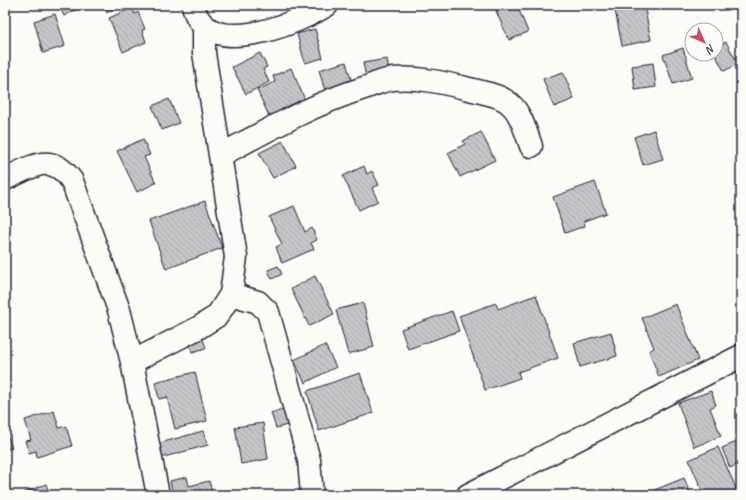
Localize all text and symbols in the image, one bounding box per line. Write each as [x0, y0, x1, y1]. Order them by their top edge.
north arrow [684, 22, 724, 62]
text: N [702, 42, 718, 58]

